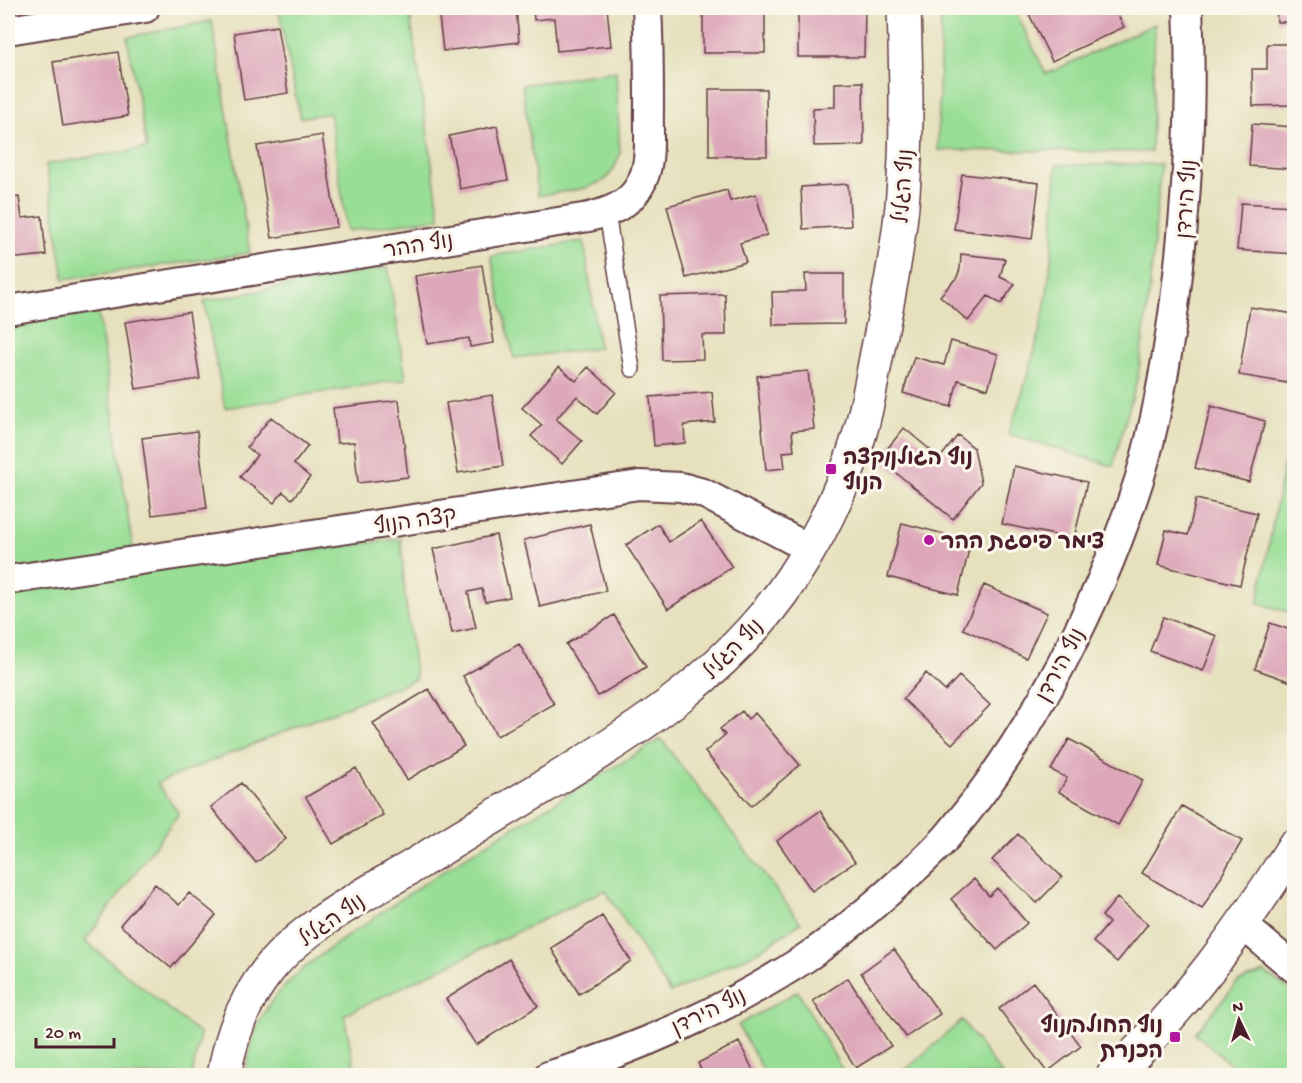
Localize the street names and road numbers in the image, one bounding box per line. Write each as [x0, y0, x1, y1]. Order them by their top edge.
street label: נוף הגליל [888, 148, 922, 224]
street label: נוף הירדן [1172, 159, 1205, 240]
street label: נוף ההר [382, 229, 455, 266]
street label: קצה הנוף [372, 503, 459, 542]
street label: נוף הגליל [698, 613, 770, 687]
street label: נוף הירדן [1031, 624, 1093, 707]
street label: נוף הגליל [294, 889, 371, 954]
street label: נוף הירדן [668, 984, 751, 1043]

